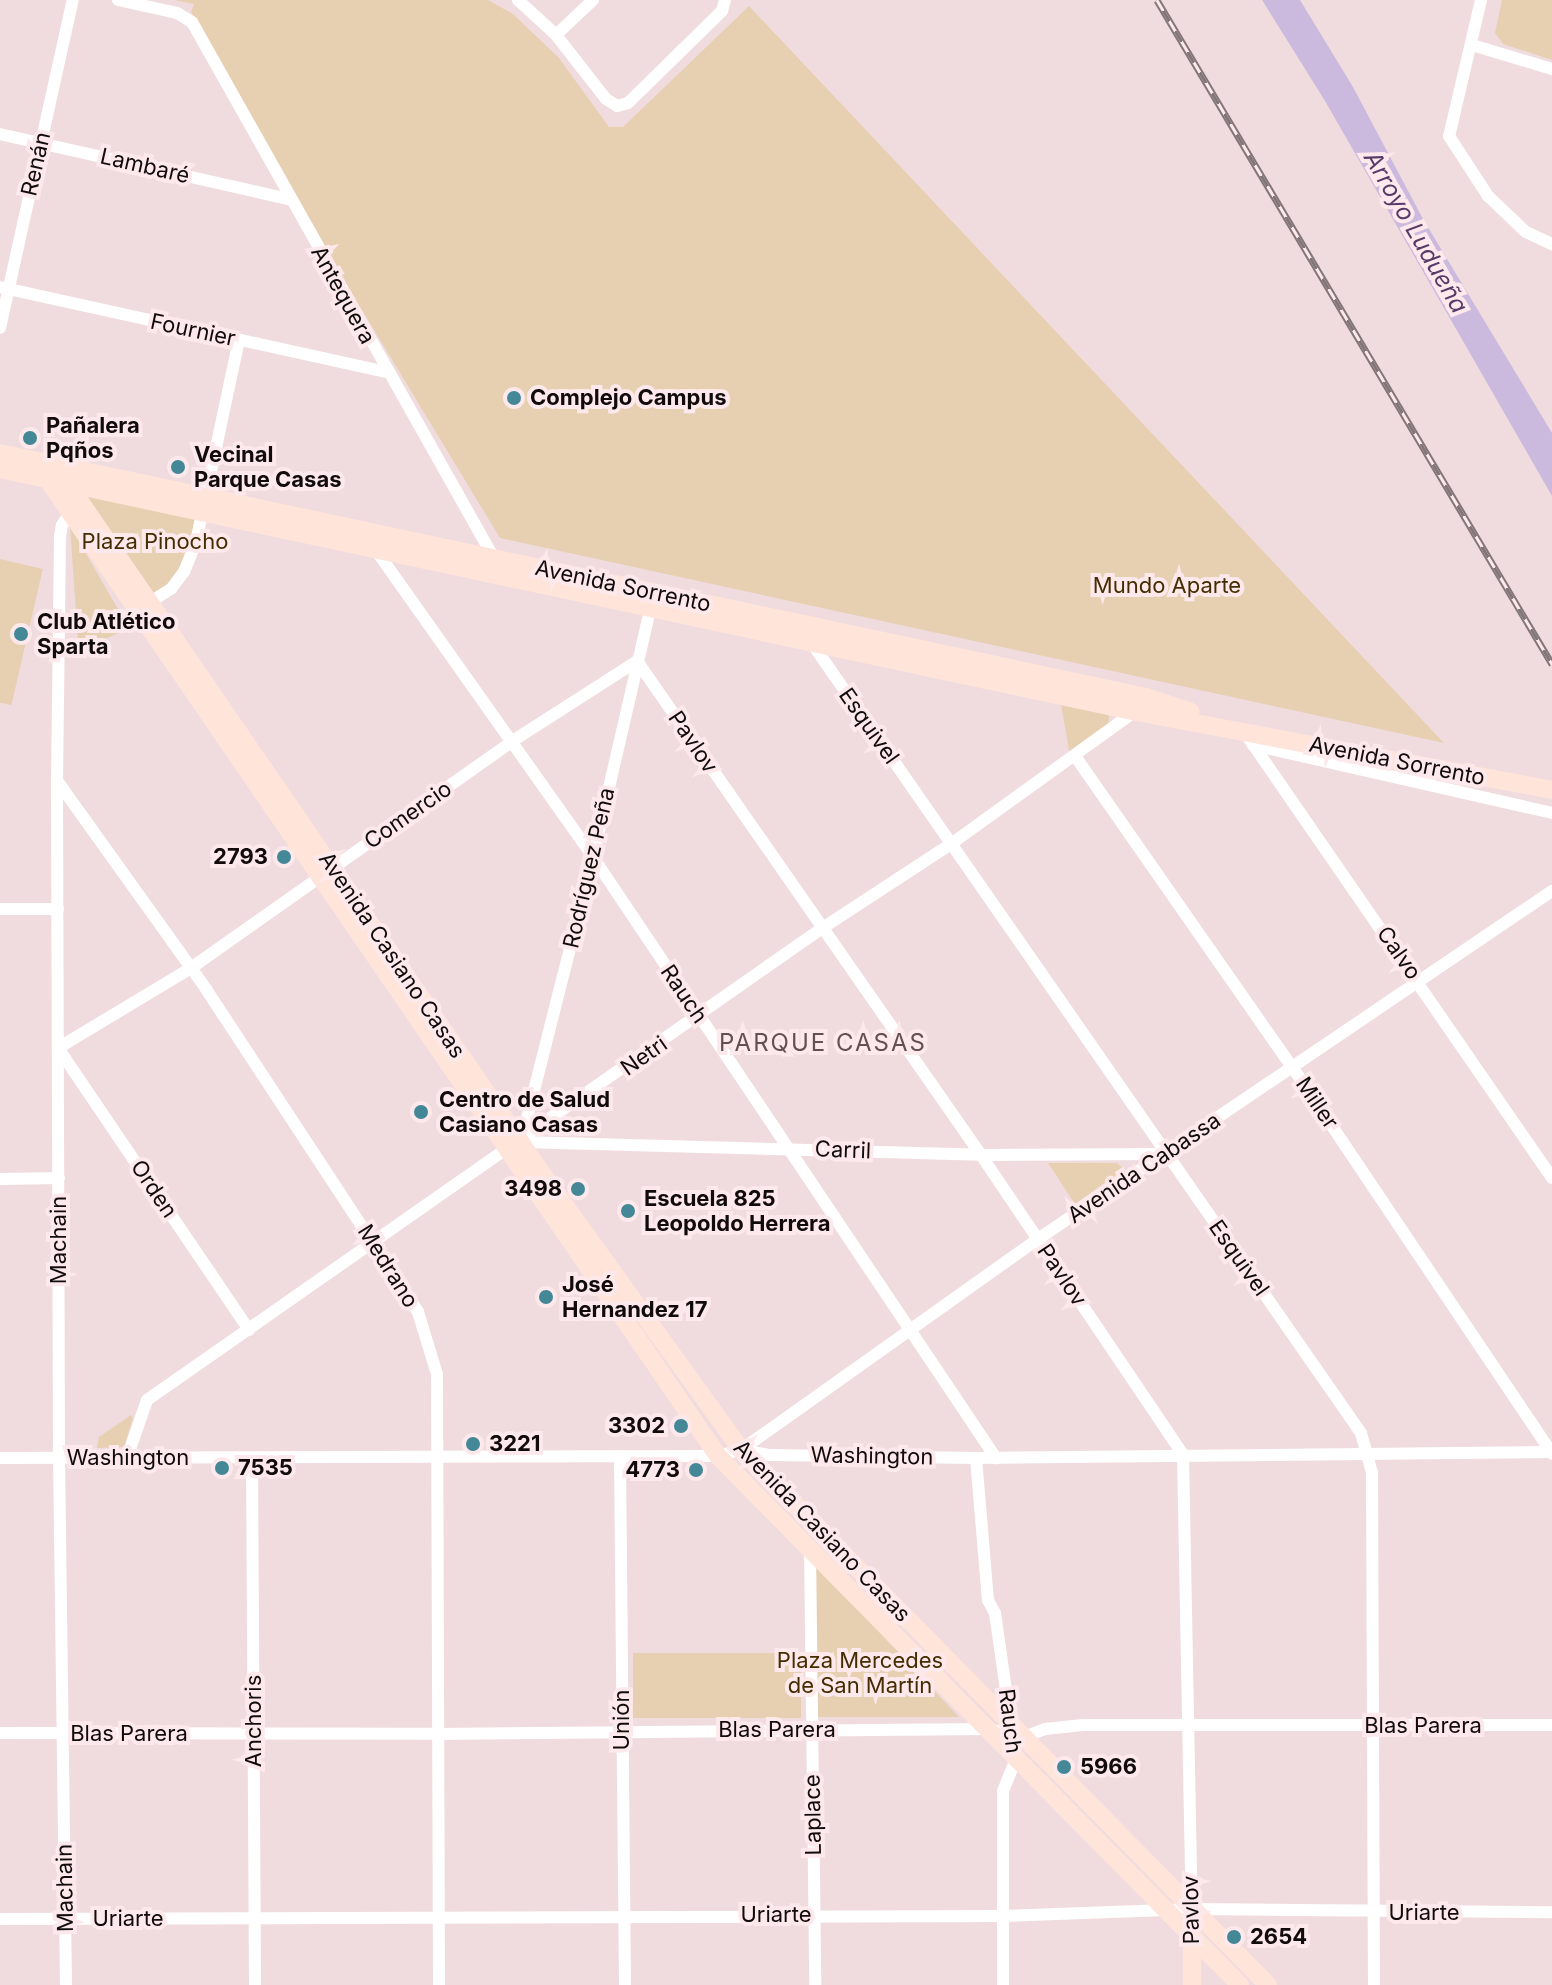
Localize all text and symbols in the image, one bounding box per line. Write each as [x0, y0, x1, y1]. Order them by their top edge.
street label: Renán [16, 129, 56, 199]
street label: Lambaré [98, 143, 192, 189]
water label: Arroyo Ludueña [1358, 146, 1474, 318]
street label: Antequera [305, 241, 381, 349]
street label: Fournier [148, 308, 238, 352]
place label: Complejo Campus [530, 385, 726, 411]
marker: Complejo Campus [505, 389, 523, 407]
place label: Pañalera Pqños [46, 412, 140, 464]
marker: Pañalera Pqños [21, 429, 39, 447]
place label: Vecinal Parque Casas [194, 441, 342, 492]
marker: Vecinal Parque Casas [169, 458, 187, 476]
park label: Plaza Pinocho [82, 529, 228, 555]
street label: Avenida Sorrento [533, 555, 713, 617]
park label: Mundo Aparte [1093, 573, 1241, 599]
place label: Club Atlético Sparta [37, 608, 175, 660]
marker: Club Atlético Sparta [12, 625, 30, 643]
street label: Esquivel [833, 683, 905, 769]
street label: Pavlov [663, 706, 723, 778]
street label: Avenida Sorrento [1307, 731, 1487, 791]
street label: Comercio [359, 775, 457, 855]
street label: Rodríguez Peña [558, 785, 620, 951]
place label: 2793 [213, 844, 268, 870]
street label: Avenida Casiano Casas [313, 847, 471, 1063]
marker: 2793 [275, 848, 293, 866]
street label: Calvo [1371, 921, 1427, 985]
street label: Rauch [655, 960, 713, 1028]
district label: PARQUE CASAS [719, 1029, 927, 1057]
street label: Netri [616, 1031, 672, 1081]
street label: Miller [1290, 1072, 1344, 1134]
place label: Centro de Salud Casiano Casas [439, 1086, 610, 1138]
marker: Centro de Salud Casiano Casas [410, 1101, 432, 1123]
street label: Avenida Cabassa [1062, 1107, 1226, 1229]
street label: Carril [814, 1136, 872, 1164]
street label: Orden [125, 1155, 183, 1223]
place label: 3498 [504, 1176, 562, 1202]
marker: 3498 [569, 1180, 587, 1198]
place label: Escuela 825 Leopoldo Herrera [644, 1185, 831, 1236]
street label: Machain [46, 1196, 72, 1284]
marker: Escuela 825 Leopoldo Herrera [619, 1202, 637, 1220]
street label: Esquivel [1203, 1215, 1275, 1301]
street label: Medrano [352, 1220, 424, 1312]
street label: Pavlov [1032, 1239, 1092, 1311]
place label: José Hernandez 17 [562, 1271, 707, 1322]
marker: José Hernandez 17 [537, 1288, 555, 1306]
place label: 3302 [608, 1413, 665, 1439]
marker: 3302 [672, 1417, 690, 1435]
place label: 3221 [489, 1431, 540, 1457]
street label: Avenida Casiano Casas [728, 1434, 916, 1628]
marker: 3221 [464, 1435, 482, 1453]
street label: Washington [811, 1442, 933, 1470]
street label: Washington [67, 1445, 189, 1471]
place label: 7535 [238, 1455, 293, 1481]
place label: 4773 [625, 1457, 680, 1483]
marker: 7535 [213, 1459, 231, 1477]
marker: 4773 [687, 1461, 705, 1479]
park label: Plaza Mercedes de San Martín [777, 1647, 943, 1698]
street label: Anchoris [241, 1675, 267, 1767]
street label: Rauch [993, 1687, 1027, 1755]
street label: Unión [609, 1690, 635, 1750]
street label: Blas Parera [1364, 1713, 1482, 1739]
street label: Blas Parera [718, 1717, 836, 1743]
street label: Blas Parera [70, 1721, 188, 1747]
place label: 5966 [1080, 1754, 1137, 1780]
marker: 5966 [1055, 1758, 1073, 1776]
street label: Laplace [799, 1774, 827, 1856]
street label: Machain [51, 1844, 79, 1932]
street label: Pavlov [1177, 1875, 1205, 1945]
street label: Uriarte [1388, 1900, 1460, 1926]
street label: Uriarte [740, 1902, 812, 1928]
street label: Uriarte [92, 1906, 164, 1932]
place label: 2654 [1250, 1924, 1307, 1950]
marker: 2654 [1225, 1928, 1243, 1946]

